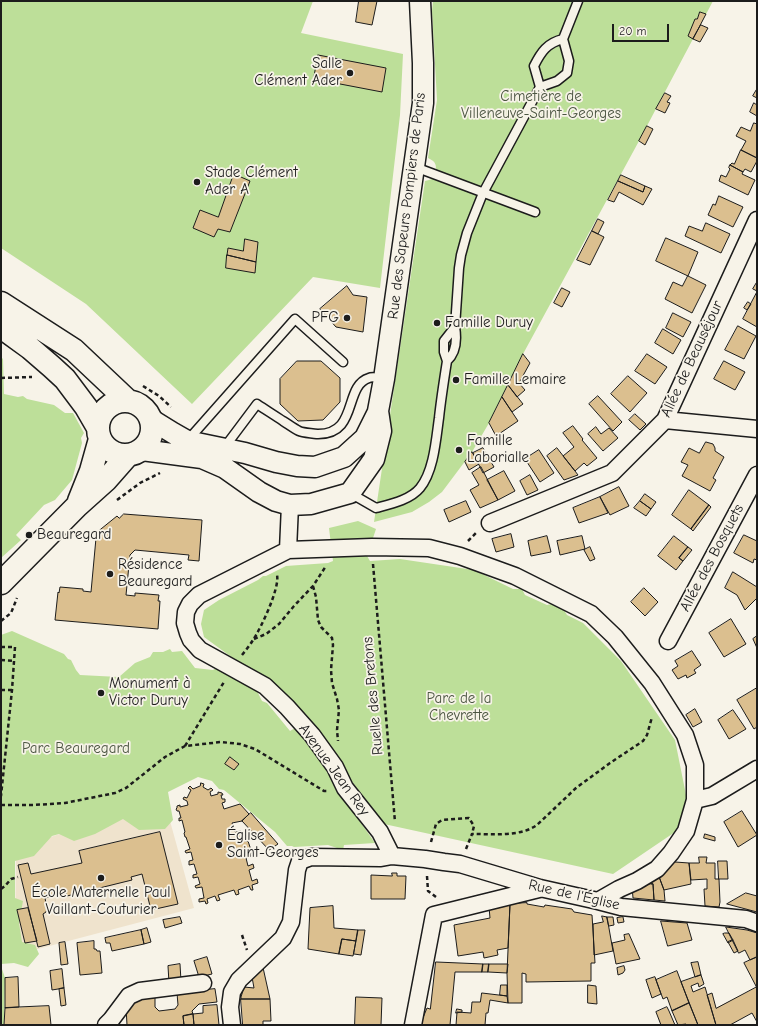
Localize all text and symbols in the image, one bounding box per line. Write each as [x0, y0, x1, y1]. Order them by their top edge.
scale bar [614, 16, 671, 42]
text: 20 m [619, 24, 647, 38]
place label: Salle Clément Ader [254, 55, 342, 90]
marker: Salle Clément Ader [345, 68, 355, 78]
park label: Cimetière de Villeneuve-Saint-Georges [461, 88, 621, 123]
street label: Rue des Sapeurs Pompiers de Paris [384, 92, 430, 320]
place label: Stade Clément Ader A [205, 164, 298, 199]
marker: Stade Clément Ader A [192, 177, 202, 187]
street label: Allée de Beauséjour [657, 298, 727, 420]
place label: PFG [312, 309, 339, 327]
marker: PFG [342, 313, 352, 323]
place label: Famille Duruy [445, 314, 533, 332]
marker: Famille Duruy [432, 318, 442, 328]
place label: Famille Lemaire [464, 371, 566, 389]
marker: Famille Lemaire [451, 375, 461, 385]
place label: Famille Laborialle [467, 432, 529, 467]
marker: Famille Laborialle [454, 445, 464, 455]
street label: Allée des Bosquets [676, 501, 748, 615]
place label: Beauregard [37, 526, 112, 544]
marker: Beauregard [24, 530, 34, 540]
place label: Résidence Beauregard [118, 556, 193, 591]
marker: Résidence Beauregard [105, 569, 115, 579]
street label: Ruelle des Bretons [359, 636, 387, 756]
place label: Monument à Victor Duruy [109, 675, 191, 710]
marker: Monument à Victor Duruy [96, 688, 106, 698]
park label: Parc de la Chevrette [427, 690, 491, 725]
street label: Avenue Jean Rey [295, 721, 373, 819]
park label: Parc Beauregard [22, 740, 130, 758]
place label: Église Saint-Georges [227, 827, 318, 862]
marker: Église Saint-Georges [214, 840, 224, 850]
marker: École Maternelle Paul Vaillant-Couturier [96, 873, 106, 883]
street label: Rue de l'Église [527, 876, 621, 914]
place label: École Maternelle Paul Vaillant-Couturier [31, 884, 171, 919]

